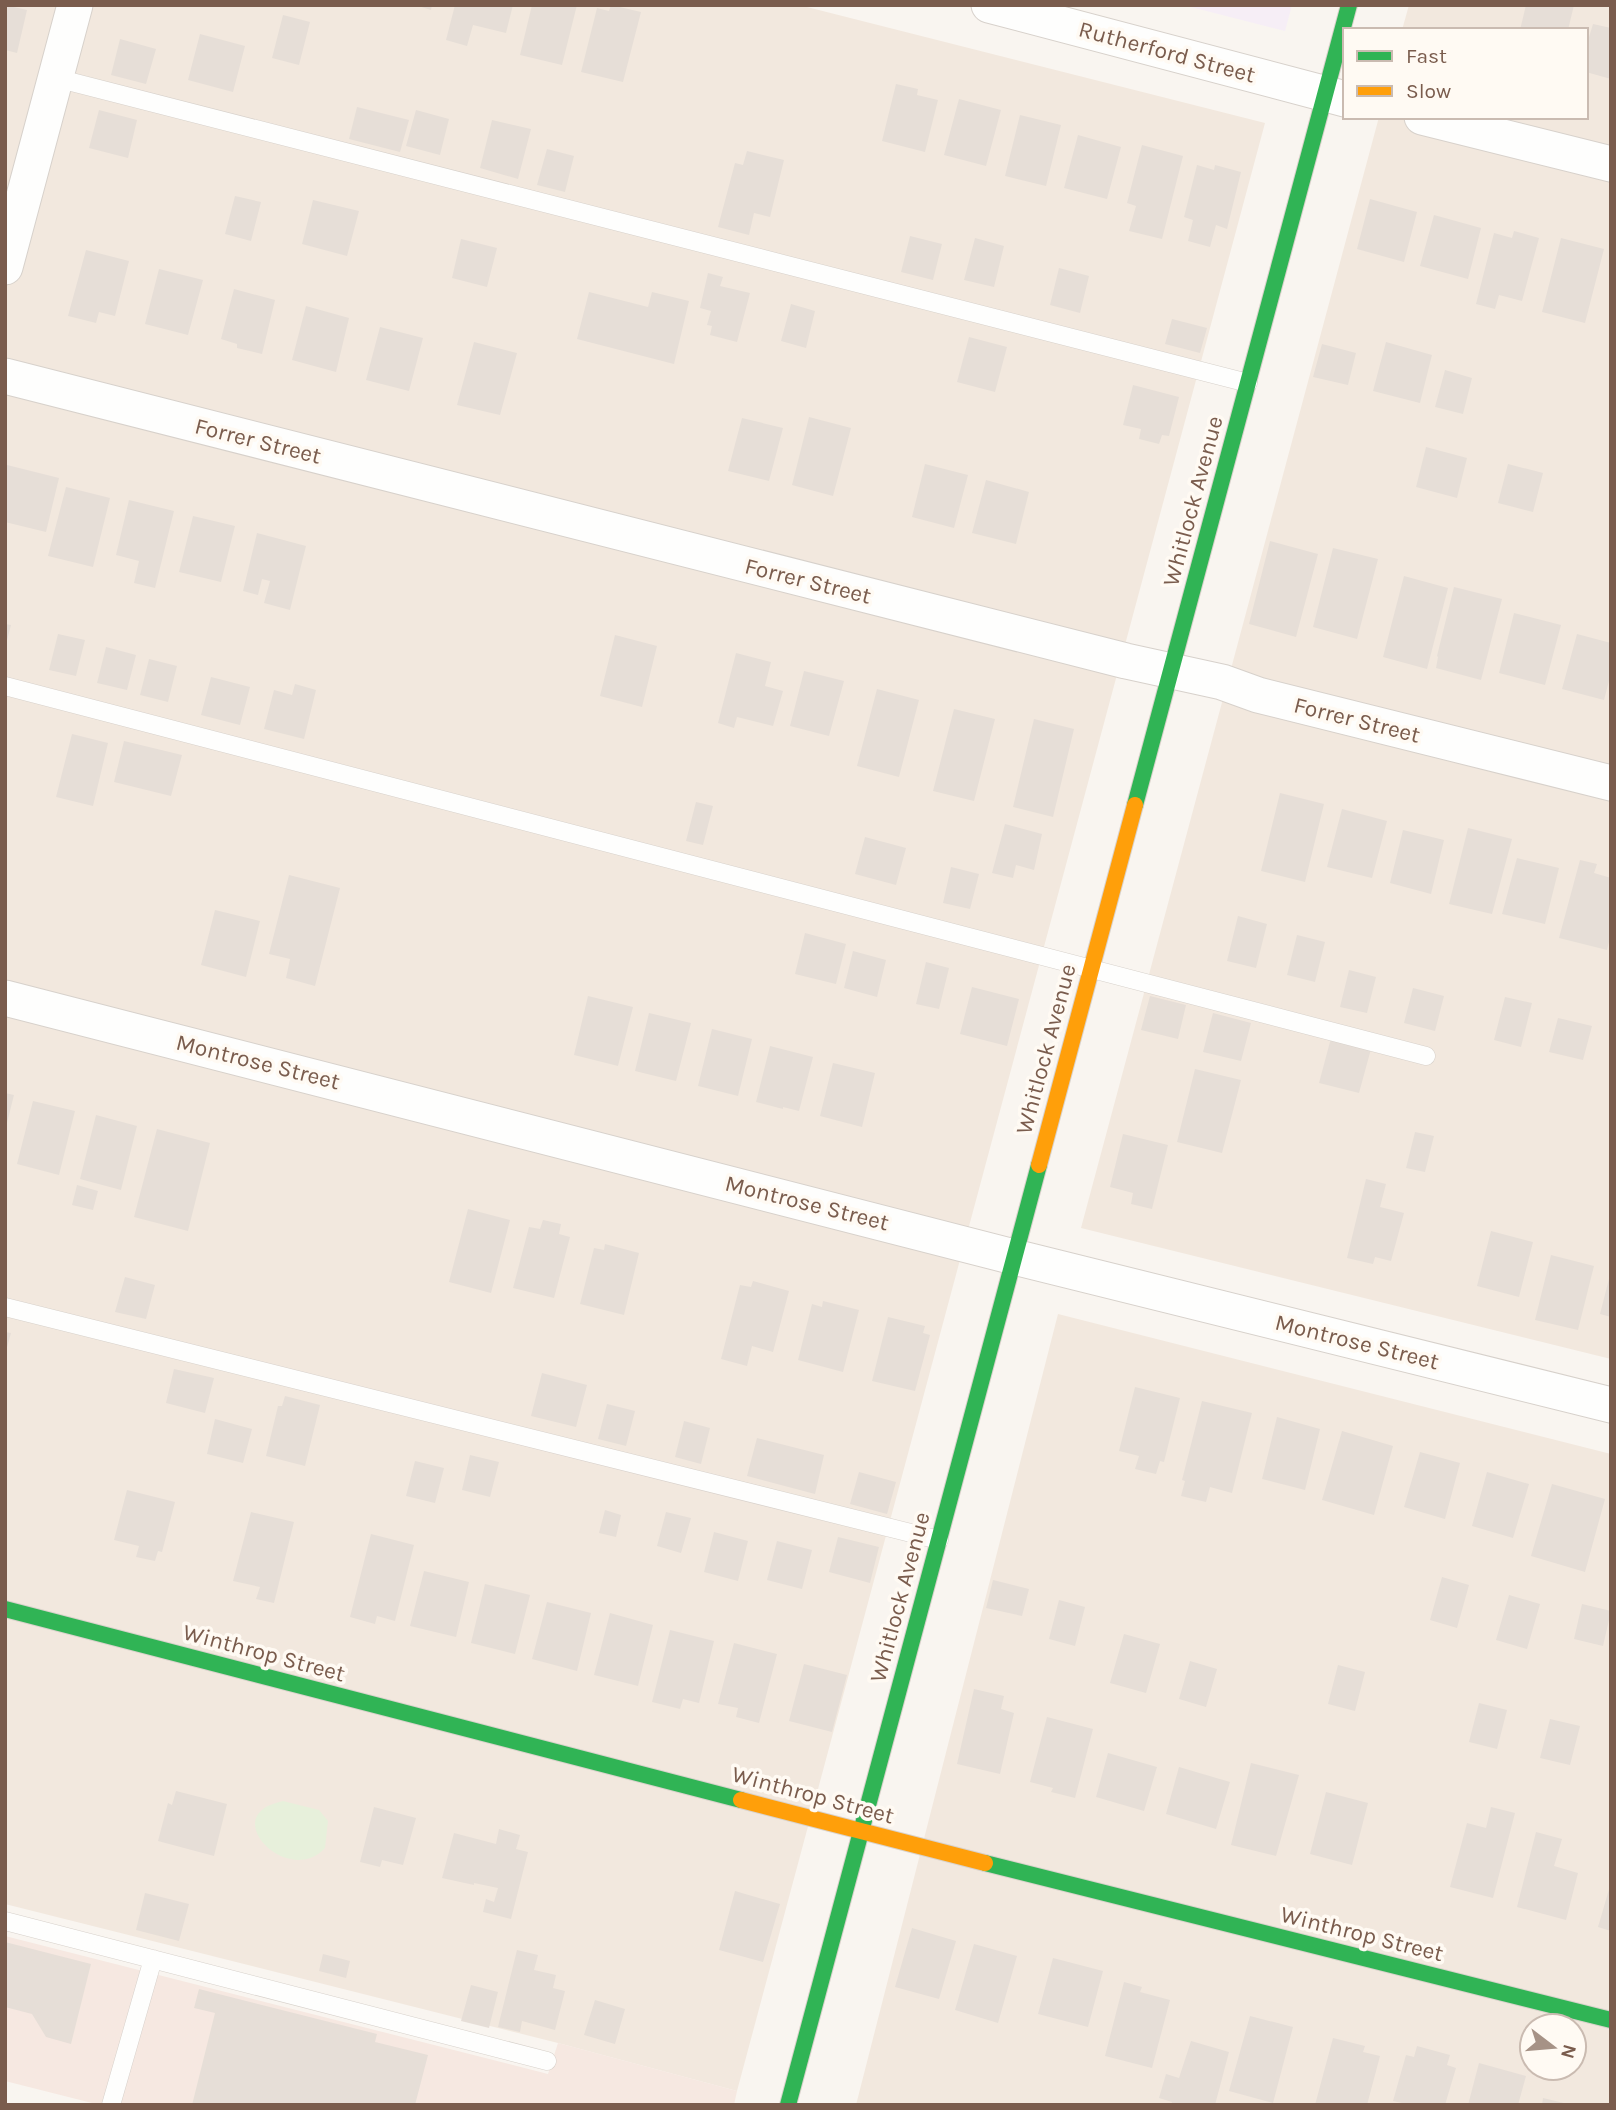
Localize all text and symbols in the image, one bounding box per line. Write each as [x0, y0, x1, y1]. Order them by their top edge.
street label: Rutherford Street [1076, 15, 1259, 89]
legend [1343, 28, 1588, 119]
text: Fast [1406, 44, 1447, 68]
text: Slow [1406, 79, 1451, 103]
street label: Forrer Street [192, 412, 324, 470]
street label: Whitlock Avenue [1157, 413, 1229, 589]
street label: Forrer Street [742, 552, 874, 610]
street label: Forrer Street [1291, 691, 1423, 749]
street label: Whitlock Avenue [1010, 961, 1082, 1137]
street label: Montrose Street [173, 1029, 343, 1095]
street label: Montrose Street [722, 1170, 892, 1236]
street label: Montrose Street [1272, 1309, 1442, 1375]
street label: Whitlock Avenue [864, 1509, 936, 1685]
street label: Winthrop Street [180, 1618, 348, 1688]
street label: Winthrop Street [729, 1760, 897, 1830]
street label: Winthrop Street [1278, 1901, 1447, 1967]
north arrow [1518, 2012, 1588, 2082]
text: N [1556, 2042, 1581, 2061]

